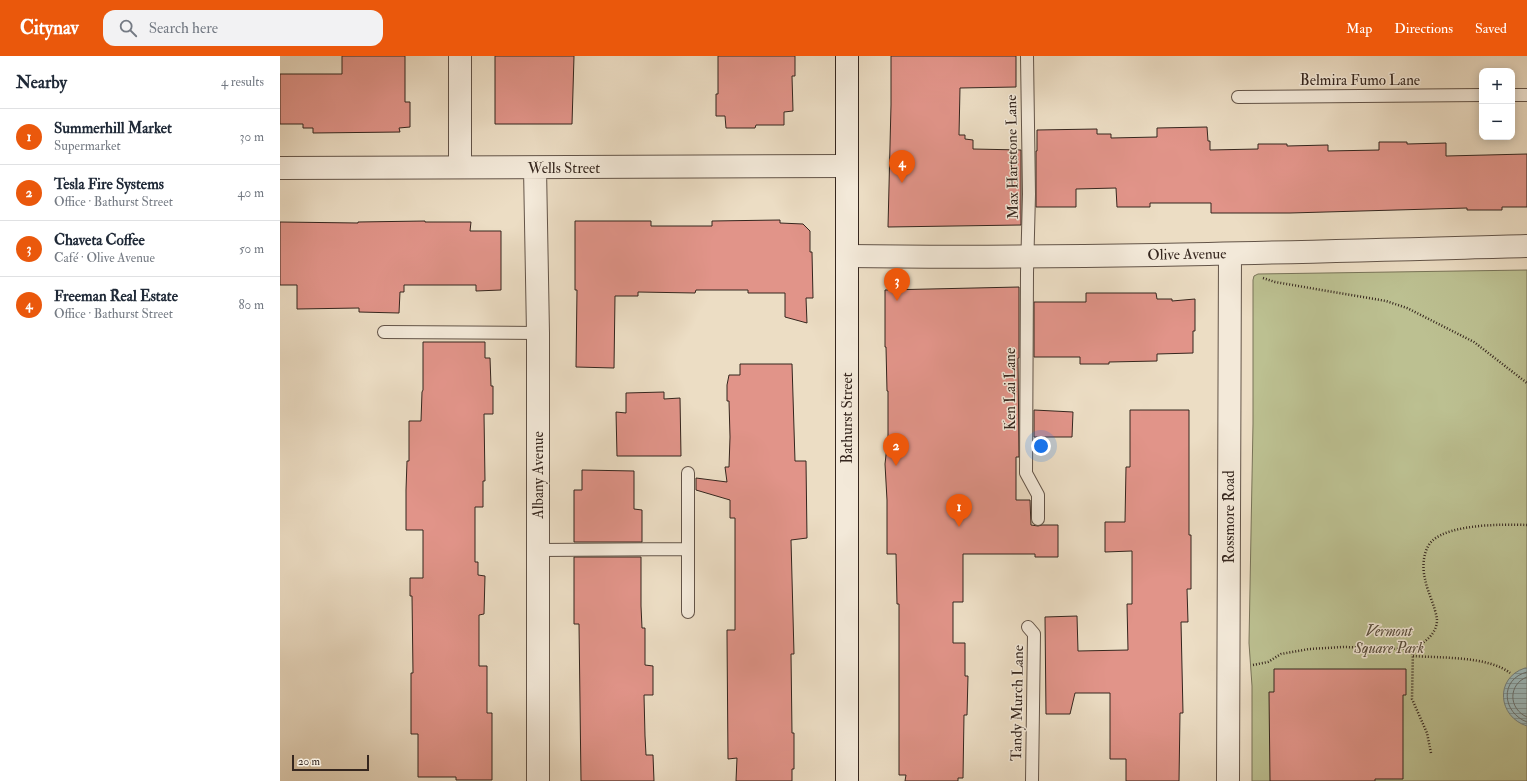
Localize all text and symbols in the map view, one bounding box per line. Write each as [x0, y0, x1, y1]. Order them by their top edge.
search box [103, 10, 383, 46]
text: Citynav [20, 16, 79, 40]
icon: search [117, 17, 139, 39]
text: Search here [149, 19, 218, 38]
text: Map [1346, 20, 1372, 37]
text: Directions [1394, 20, 1453, 37]
text: Saved [1475, 20, 1507, 37]
map controls [1479, 68, 1515, 140]
button: + [1479, 68, 1515, 104]
street label: Belmira Fumo Lane [1300, 71, 1420, 90]
text: Nearby [16, 72, 67, 93]
text: 4 results [221, 74, 264, 90]
street label: Max Hartstone Lane [1002, 94, 1023, 219]
button: − [1479, 104, 1515, 140]
text: Summerhill Market [54, 119, 172, 138]
text: 1 [27, 129, 31, 145]
text: 30 m [240, 129, 264, 145]
text: Supermarket [54, 138, 121, 154]
pin: 4 [889, 150, 915, 183]
street label: Wells Street [527, 159, 600, 178]
text: Tesla Fire Systems [54, 175, 164, 194]
text: 2 [26, 185, 32, 201]
text: 40 m [238, 185, 264, 201]
text: Office · Bathurst Street [54, 194, 173, 210]
text: Chaveta Coffee [54, 231, 145, 250]
text: 3 [27, 241, 32, 257]
text: 50 m [239, 241, 264, 257]
street label: Olive Avenue [1147, 244, 1227, 265]
text: Café · Olive Avenue [54, 250, 155, 266]
pin: 3 [884, 268, 910, 301]
text: Freeman Real Estate [54, 287, 178, 306]
text: 4 [25, 297, 33, 313]
text: 80 m [238, 297, 264, 313]
text: Office · Bathurst Street [54, 306, 173, 322]
street label: Ken Lai Lane [1001, 348, 1020, 430]
street label: Bathurst Street [838, 372, 857, 464]
street label: Albany Avenue [529, 431, 548, 520]
pin: 2 [883, 433, 909, 466]
your location [1031, 436, 1051, 456]
street label: Rossmore Road [1220, 470, 1239, 564]
pin: 1 [946, 494, 972, 527]
park label: Vermont Square Park [1353, 622, 1424, 658]
street label: Tandy Murch Lane [1007, 645, 1028, 761]
scale bar [292, 753, 369, 772]
text: 20 m [298, 755, 320, 768]

